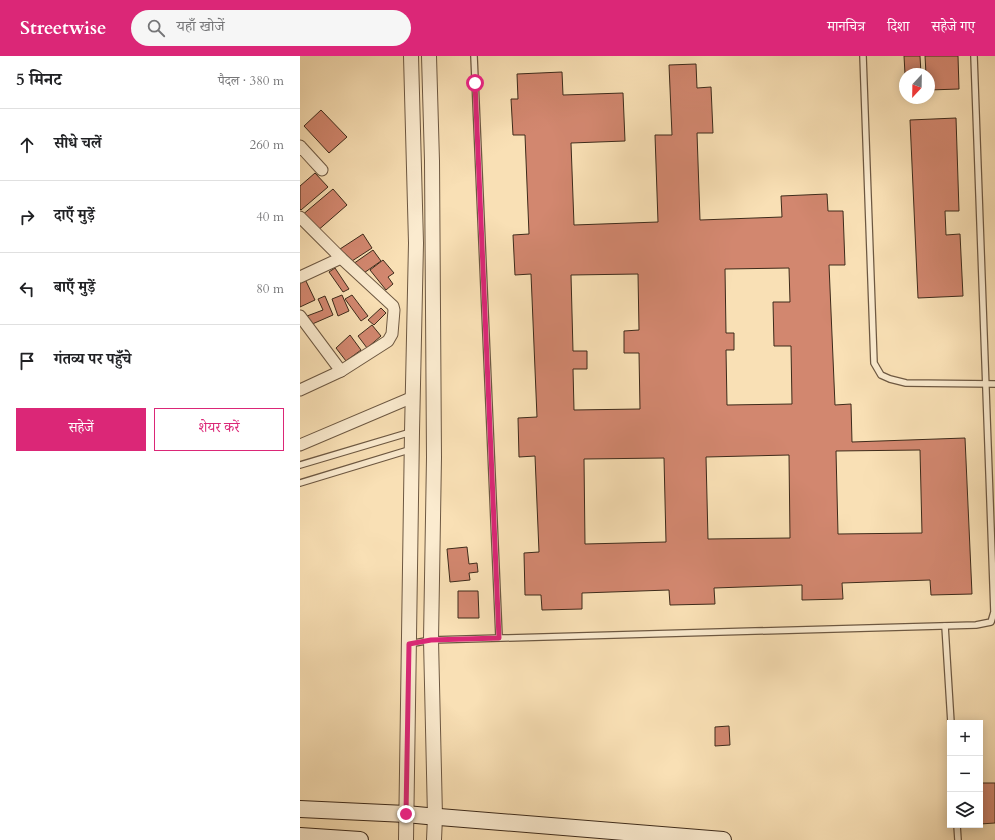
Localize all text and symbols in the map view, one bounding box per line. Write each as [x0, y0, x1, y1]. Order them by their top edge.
search box [131, 10, 411, 46]
text: Streetwise [20, 15, 107, 41]
text: यहाँ खोजें [177, 16, 224, 36]
icon: search [145, 17, 167, 39]
text: मानचित्र [827, 17, 865, 36]
text: दिशा [887, 17, 909, 36]
text: सहेजे गए [931, 17, 975, 36]
text: 5 मिनट [16, 68, 62, 91]
north arrow [899, 68, 935, 104]
text: पैदल · 380 m [218, 72, 284, 90]
route start [466, 74, 484, 92]
text: सीधे चलें [54, 133, 102, 153]
icon: ahead [16, 134, 38, 156]
text: 260 m [250, 136, 284, 154]
text: दाएँ मुड़ें [54, 205, 95, 225]
icon: right [16, 206, 38, 228]
text: 40 m [256, 208, 284, 226]
text: बाएँ मुड़ें [54, 277, 95, 297]
icon: left [16, 278, 38, 300]
text: 80 m [256, 280, 284, 298]
text: गंतव्य पर पहुँचे [54, 349, 131, 369]
icon: arrive [16, 350, 38, 372]
button: सहेजें [16, 408, 146, 451]
button: शेयर करें [154, 408, 284, 451]
map controls [947, 720, 983, 828]
button: + [947, 720, 983, 756]
button: − [947, 756, 983, 792]
button: layers [947, 792, 983, 828]
route end [397, 805, 415, 823]

